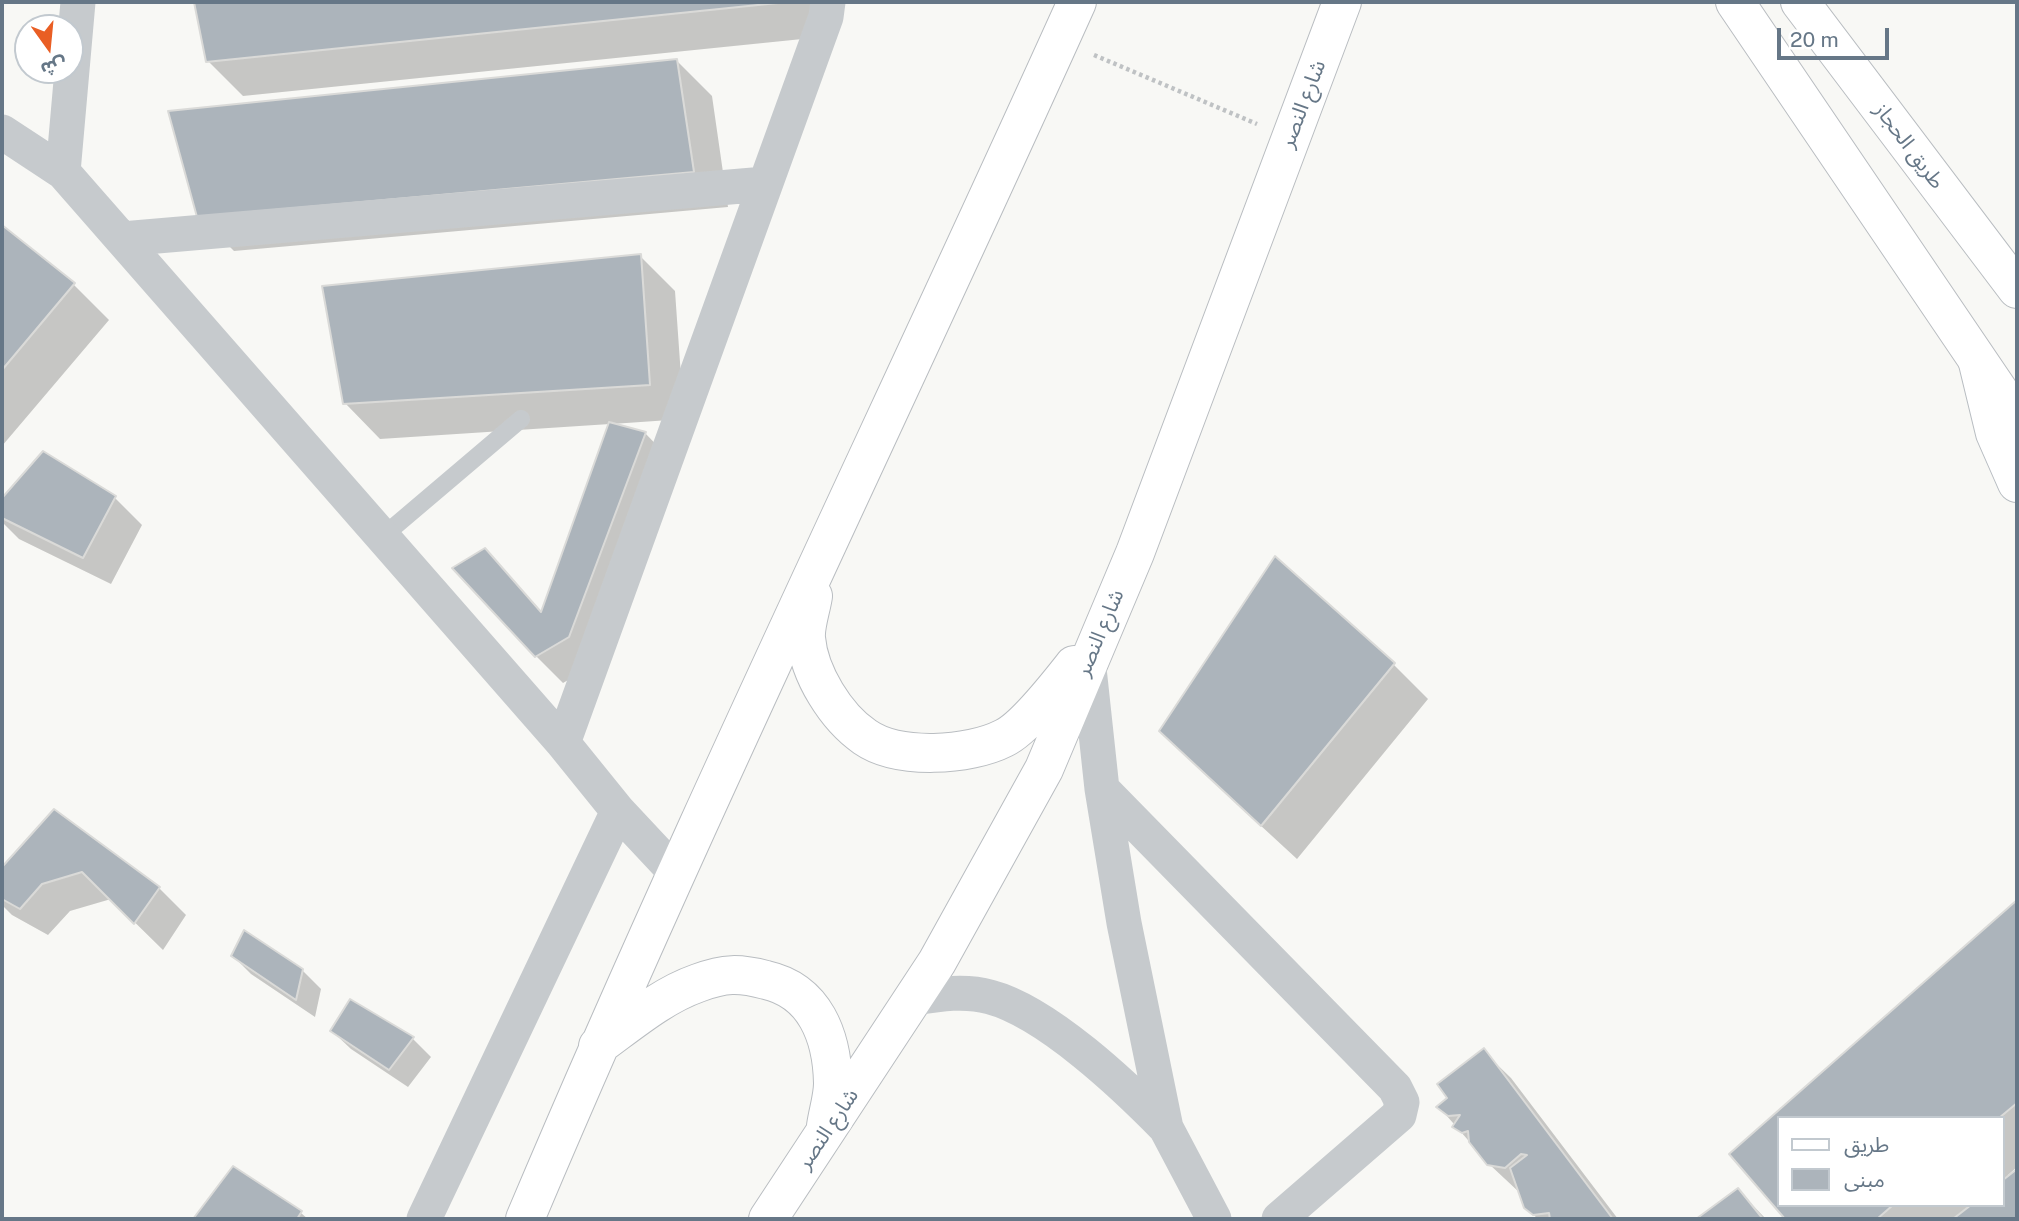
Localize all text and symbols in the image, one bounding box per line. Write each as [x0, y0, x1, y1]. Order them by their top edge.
north arrow [14, 14, 84, 84]
scale bar [1781, 14, 1893, 58]
text: 20 m [1790, 27, 1839, 52]
text: ش [38, 53, 69, 81]
street label: شارع النصر [1275, 57, 1331, 151]
street label: طريق الحجاز [1868, 98, 1950, 194]
street label: شارع النصر [1070, 586, 1130, 680]
street label: شارع النصر [792, 1084, 864, 1174]
legend [1778, 1116, 2005, 1207]
text: طريق [1844, 1132, 1889, 1157]
text: مبنى [1844, 1167, 1885, 1192]

